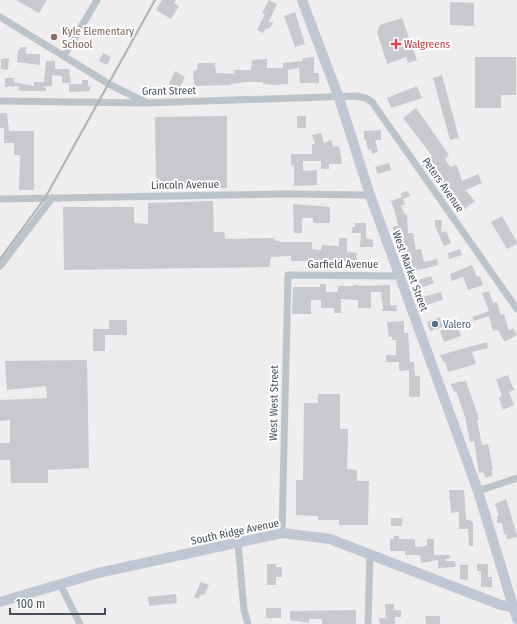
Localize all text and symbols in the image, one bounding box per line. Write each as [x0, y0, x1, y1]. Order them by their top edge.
place label: Kyle Elementary School [62, 25, 134, 51]
marker: Kyle Elementary School [49, 32, 59, 42]
place label: Walgreens [404, 38, 450, 51]
marker: Walgreens [391, 39, 401, 49]
street label: Grant Street [142, 84, 197, 98]
street label: Peters Avenue [419, 155, 467, 215]
street label: Lincoln Avenue [151, 178, 219, 192]
street label: West Market Street [389, 229, 431, 314]
street label: Garfield Avenue [307, 258, 379, 271]
place label: Valero [443, 318, 471, 331]
marker: Valero [430, 319, 440, 329]
street label: West West Street [267, 365, 281, 441]
street label: South Ridge Avenue [190, 516, 280, 548]
scale bar [10, 590, 105, 616]
text: 100 m [16, 597, 45, 611]

